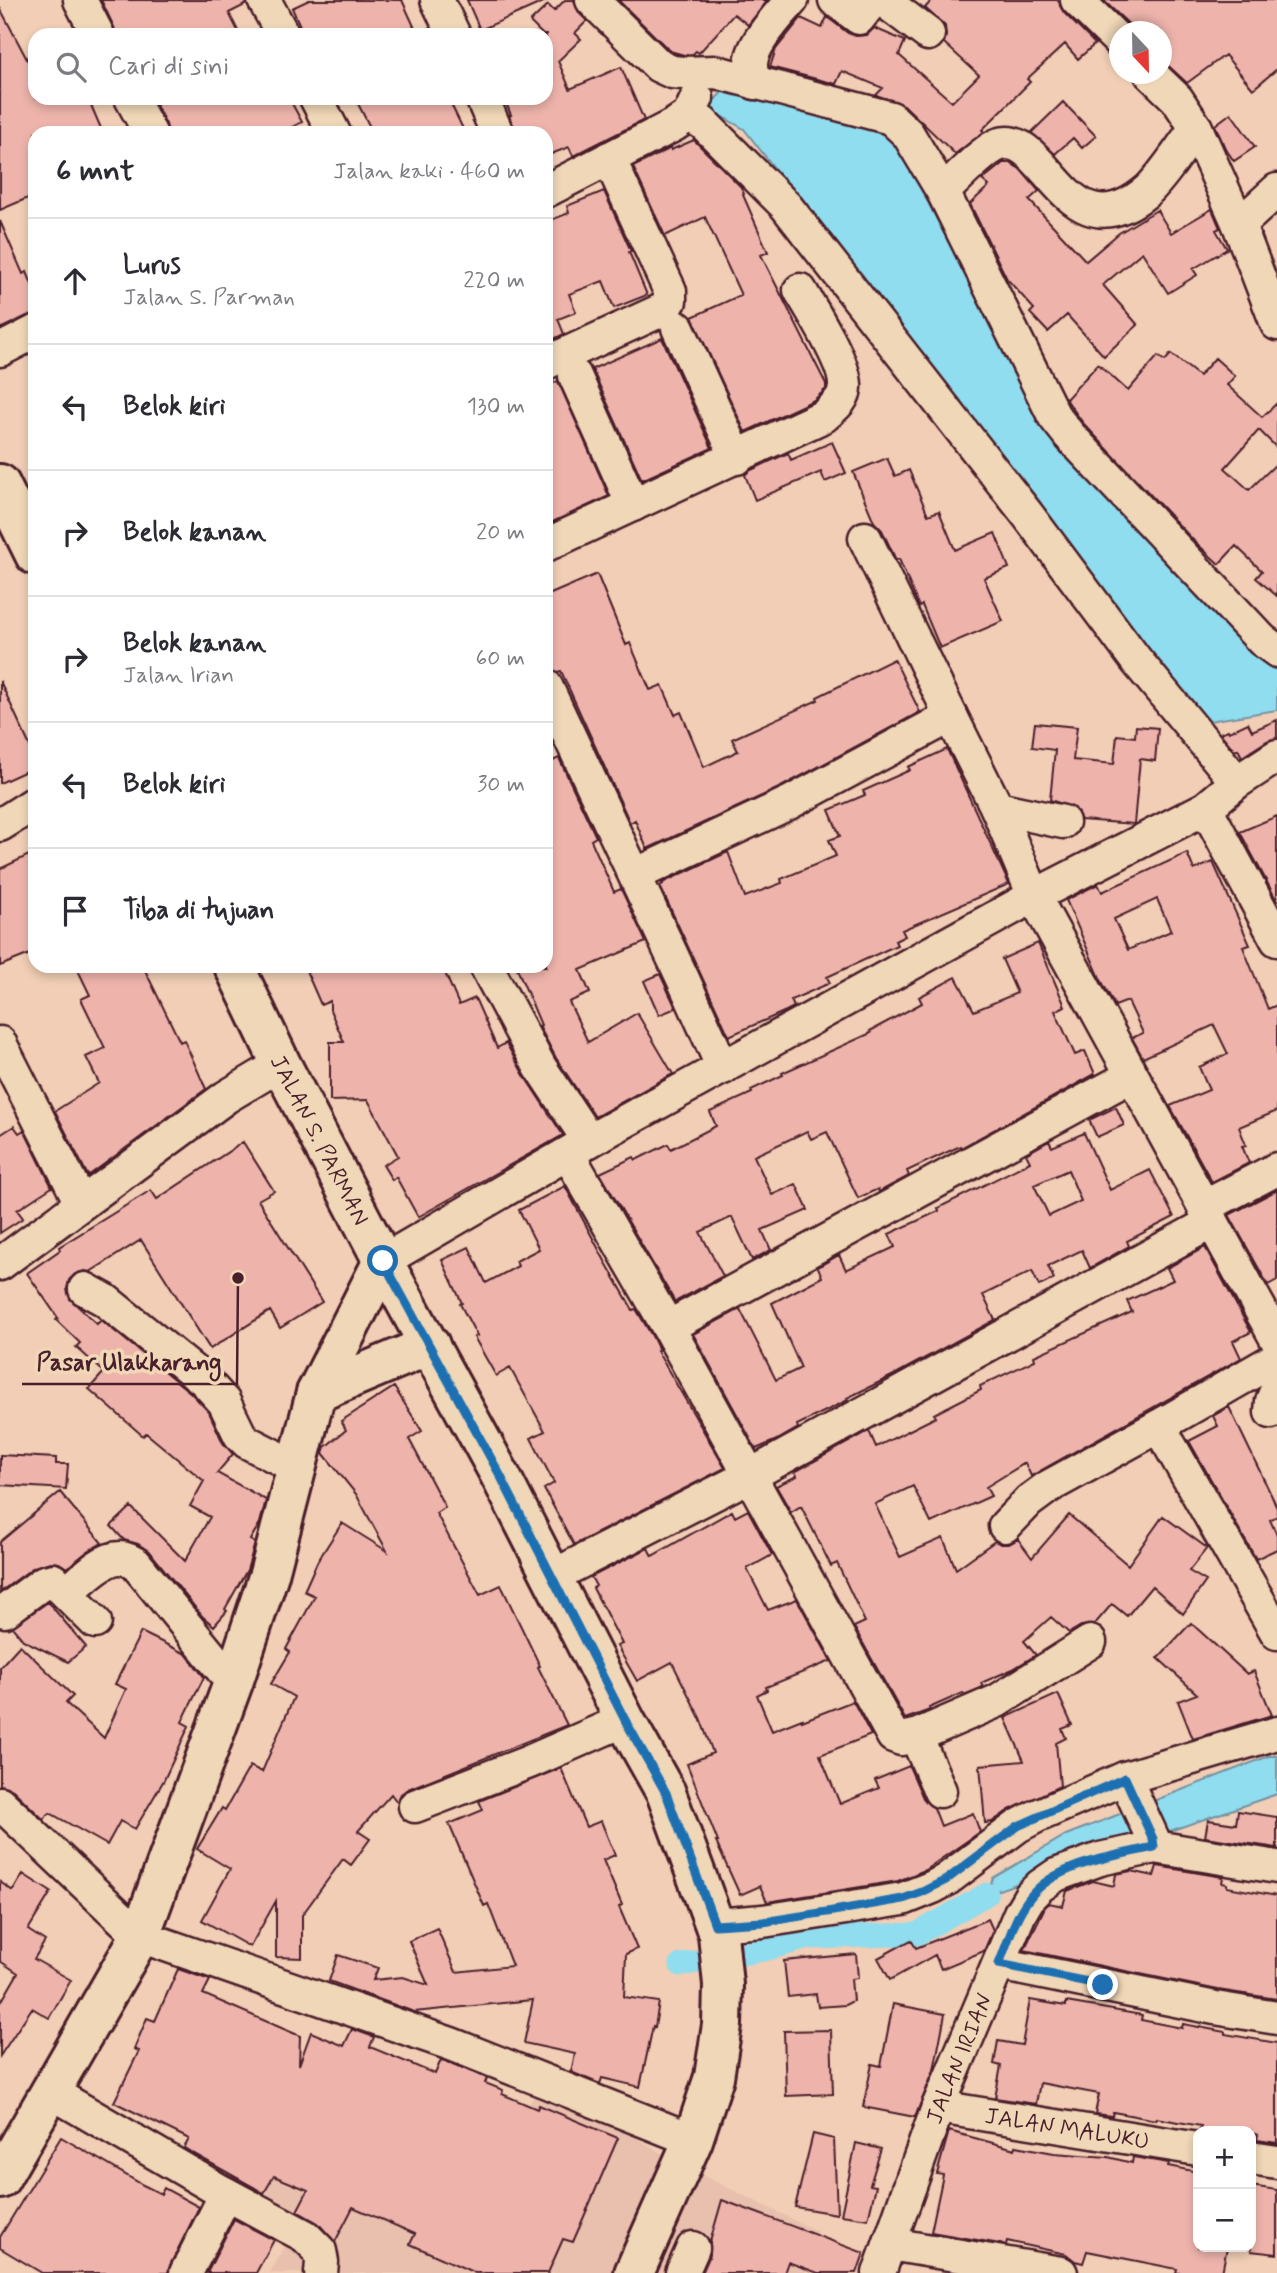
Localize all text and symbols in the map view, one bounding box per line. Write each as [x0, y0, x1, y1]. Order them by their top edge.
north arrow [1109, 21, 1172, 84]
search box [28, 28, 553, 105]
icon: search [52, 48, 90, 86]
text: Cari di sini [108, 50, 229, 84]
text: 6 mnt [56, 152, 134, 191]
text: Jalan kaki · 460 m [333, 157, 525, 187]
text: Lurus [123, 249, 181, 283]
icon: ahead [56, 262, 94, 300]
text: 220 m [463, 266, 525, 296]
text: Jalan S. Parman [123, 283, 295, 313]
icon: left [56, 388, 94, 426]
text: Belok kiri [123, 390, 225, 424]
text: 130 m [467, 392, 525, 422]
icon: right [56, 514, 94, 552]
text: Belok kanan [123, 516, 266, 550]
text: 20 m [476, 518, 525, 548]
text: Belok kanan [123, 627, 266, 661]
icon: right [56, 640, 94, 678]
text: 60 m [476, 644, 525, 674]
text: Jalan Irian [123, 661, 234, 691]
icon: left [56, 766, 94, 804]
text: Belok kiri [123, 768, 225, 802]
text: 30 m [477, 770, 525, 800]
icon: arrive [56, 892, 94, 930]
text: Tiba di tujuan [123, 894, 274, 928]
street label: JALAN S. PARMAN [262, 1051, 375, 1231]
route start [367, 1245, 398, 1276]
callout: Pasar Ulakkarang [22, 1339, 237, 1384]
text: Pasar Ulakkarang [37, 1348, 222, 1382]
route end [1087, 1969, 1118, 2000]
street label: JALAN IRIAN [920, 1989, 1001, 2128]
street label: JALAN MALUKU [983, 2102, 1151, 2158]
map controls [1193, 2126, 1256, 2252]
button: + [1193, 2126, 1256, 2189]
button: − [1193, 2189, 1256, 2252]

